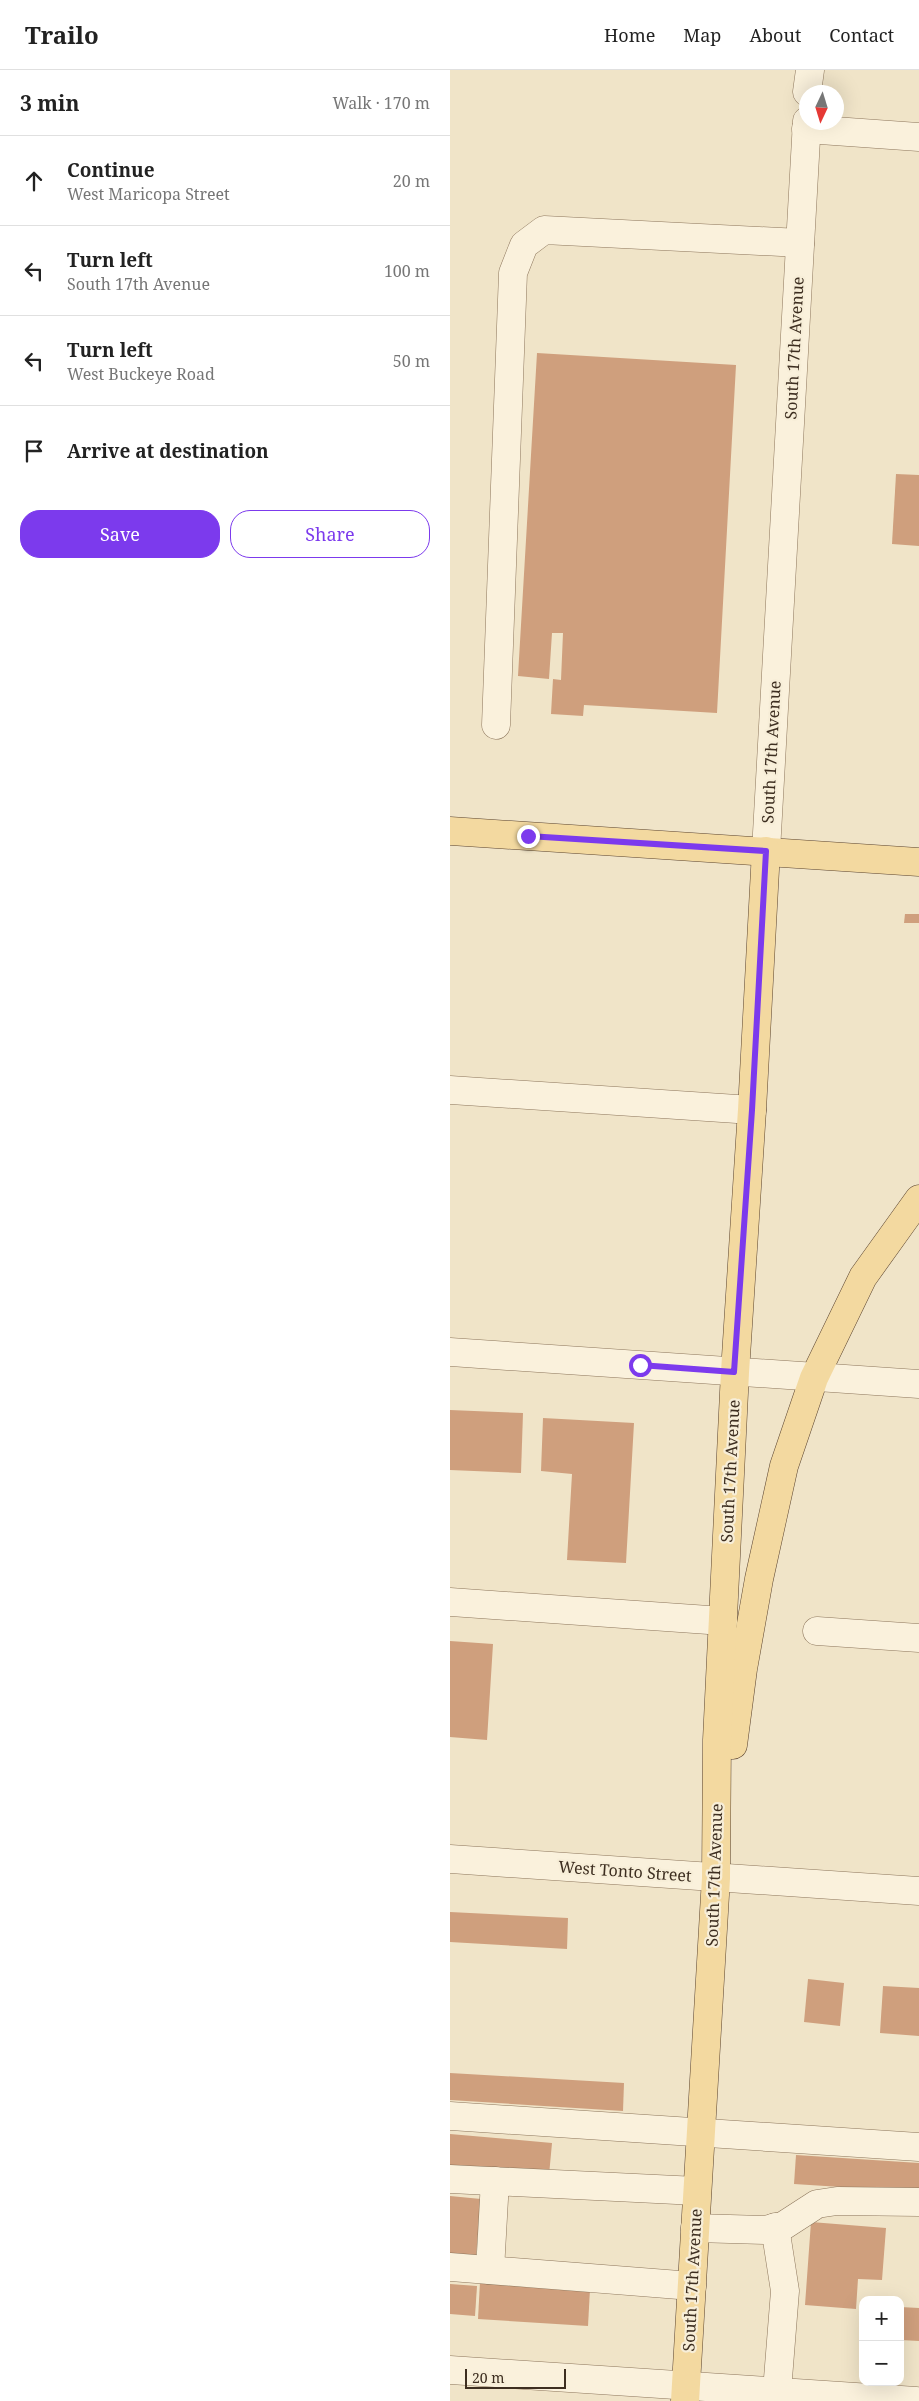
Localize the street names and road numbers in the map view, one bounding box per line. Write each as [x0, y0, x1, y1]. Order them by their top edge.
street label: South 17th Avenue [779, 276, 809, 420]
street label: South 17th Avenue [756, 680, 786, 824]
street label: South 17th Avenue [715, 1399, 745, 1543]
street label: South 17th Avenue [701, 1803, 727, 1947]
street label: West Tonto Street [558, 1855, 693, 1887]
street label: South 17th Avenue [677, 2208, 707, 2352]

